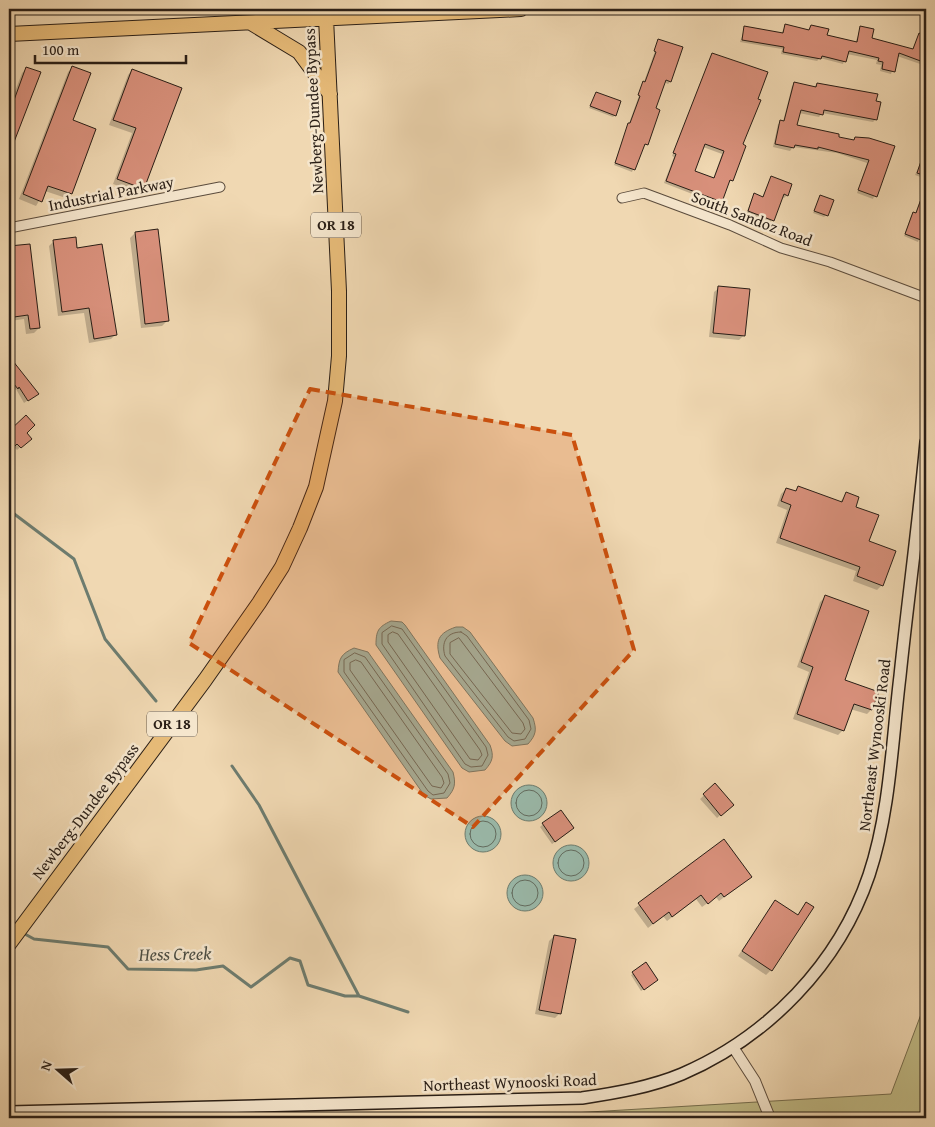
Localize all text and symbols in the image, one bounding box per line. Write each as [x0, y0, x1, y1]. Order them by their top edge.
street label: Newberg-Dundee Bypass [297, 28, 329, 194]
scale bar [35, 32, 186, 64]
text: 100 m [42, 39, 80, 60]
street label: Industrial Parkway [46, 169, 176, 217]
street label: South Sandoz Road [688, 184, 816, 252]
road number: OR 18 [311, 212, 361, 238]
street label: Northeast Wynooski Road [852, 657, 897, 832]
road number: OR 18 [147, 712, 197, 736]
street label: Newberg-Dundee Bypass [26, 738, 144, 884]
water label: Hess Creek [137, 939, 212, 968]
north arrow [32, 1044, 82, 1094]
text: N [35, 1057, 57, 1073]
street label: Northeast Wynooski Road [423, 1067, 597, 1097]

